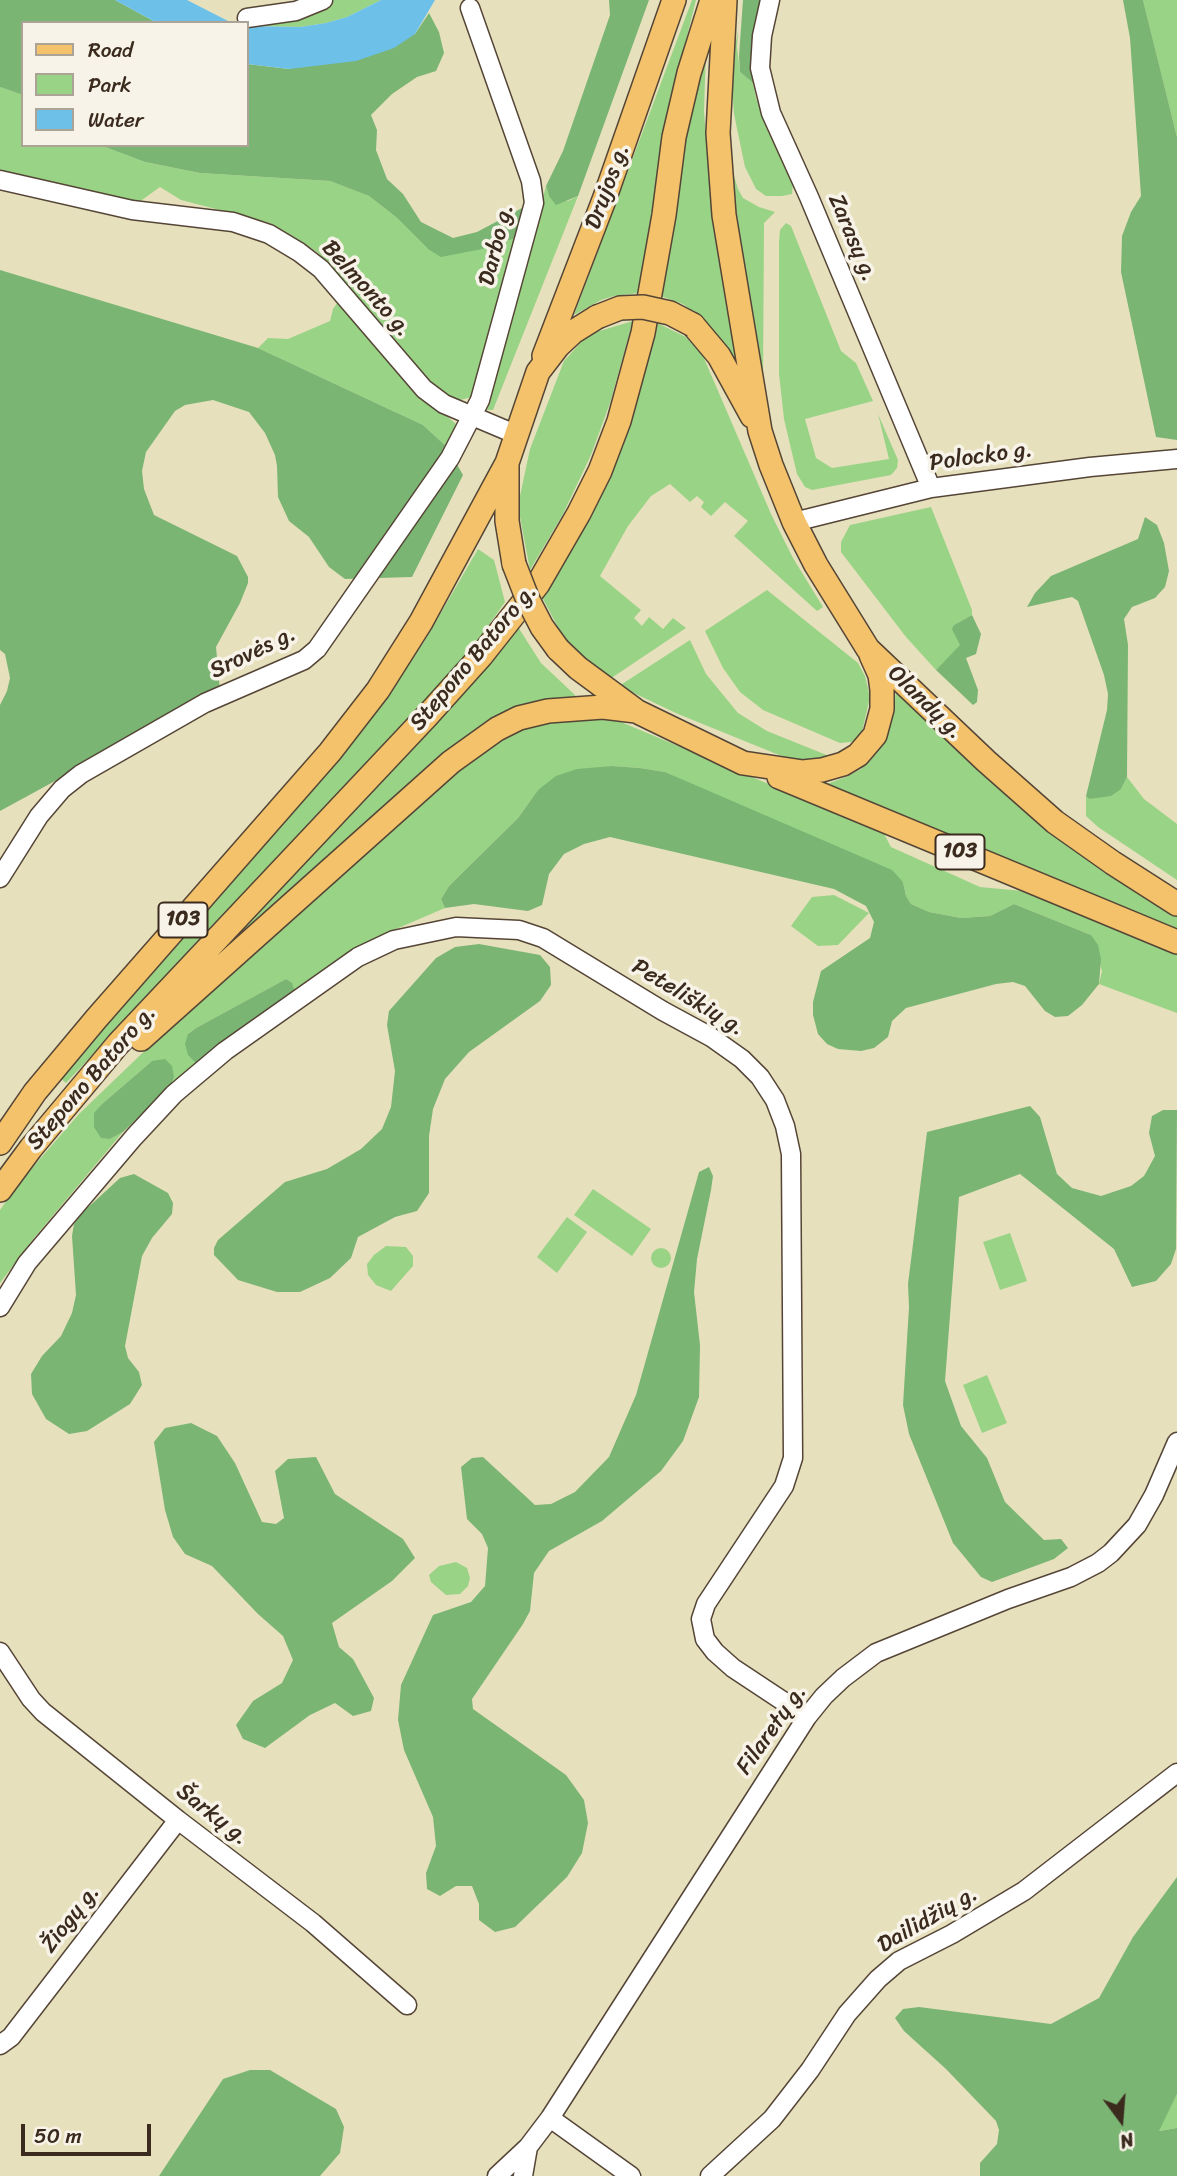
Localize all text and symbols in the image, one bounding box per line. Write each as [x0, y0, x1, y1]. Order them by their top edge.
legend [21, 21, 248, 147]
text: Road [88, 31, 133, 69]
text: Park [88, 66, 131, 104]
text: Water [88, 101, 143, 139]
street label: Drujos g. [580, 141, 636, 233]
street label: Zarasų g. [821, 190, 883, 286]
street label: Darbo g. [474, 201, 520, 289]
street label: Belmonto g. [315, 235, 417, 343]
street label: Polocko g. [928, 436, 1034, 478]
street label: Stepono Batoro g. [405, 579, 543, 737]
street label: Srovės g. [206, 620, 300, 686]
street label: Olandų g. [881, 660, 969, 746]
road number: 103 [936, 834, 984, 870]
road number: 103 [158, 902, 208, 937]
street label: Peteliškių g. [627, 954, 749, 1042]
street label: Stepono Batoro g. [22, 1000, 162, 1156]
street label: Filaretų g. [731, 1680, 813, 1780]
street label: Šarkų g. [170, 1778, 254, 1852]
street label: Žiogų g. [36, 1879, 106, 1959]
street label: Dailidžių g. [873, 1880, 983, 1960]
north arrow [1086, 2085, 1156, 2155]
scale bar [24, 2110, 154, 2154]
text: 50 m [34, 2117, 82, 2155]
text: N [1116, 2123, 1138, 2158]

